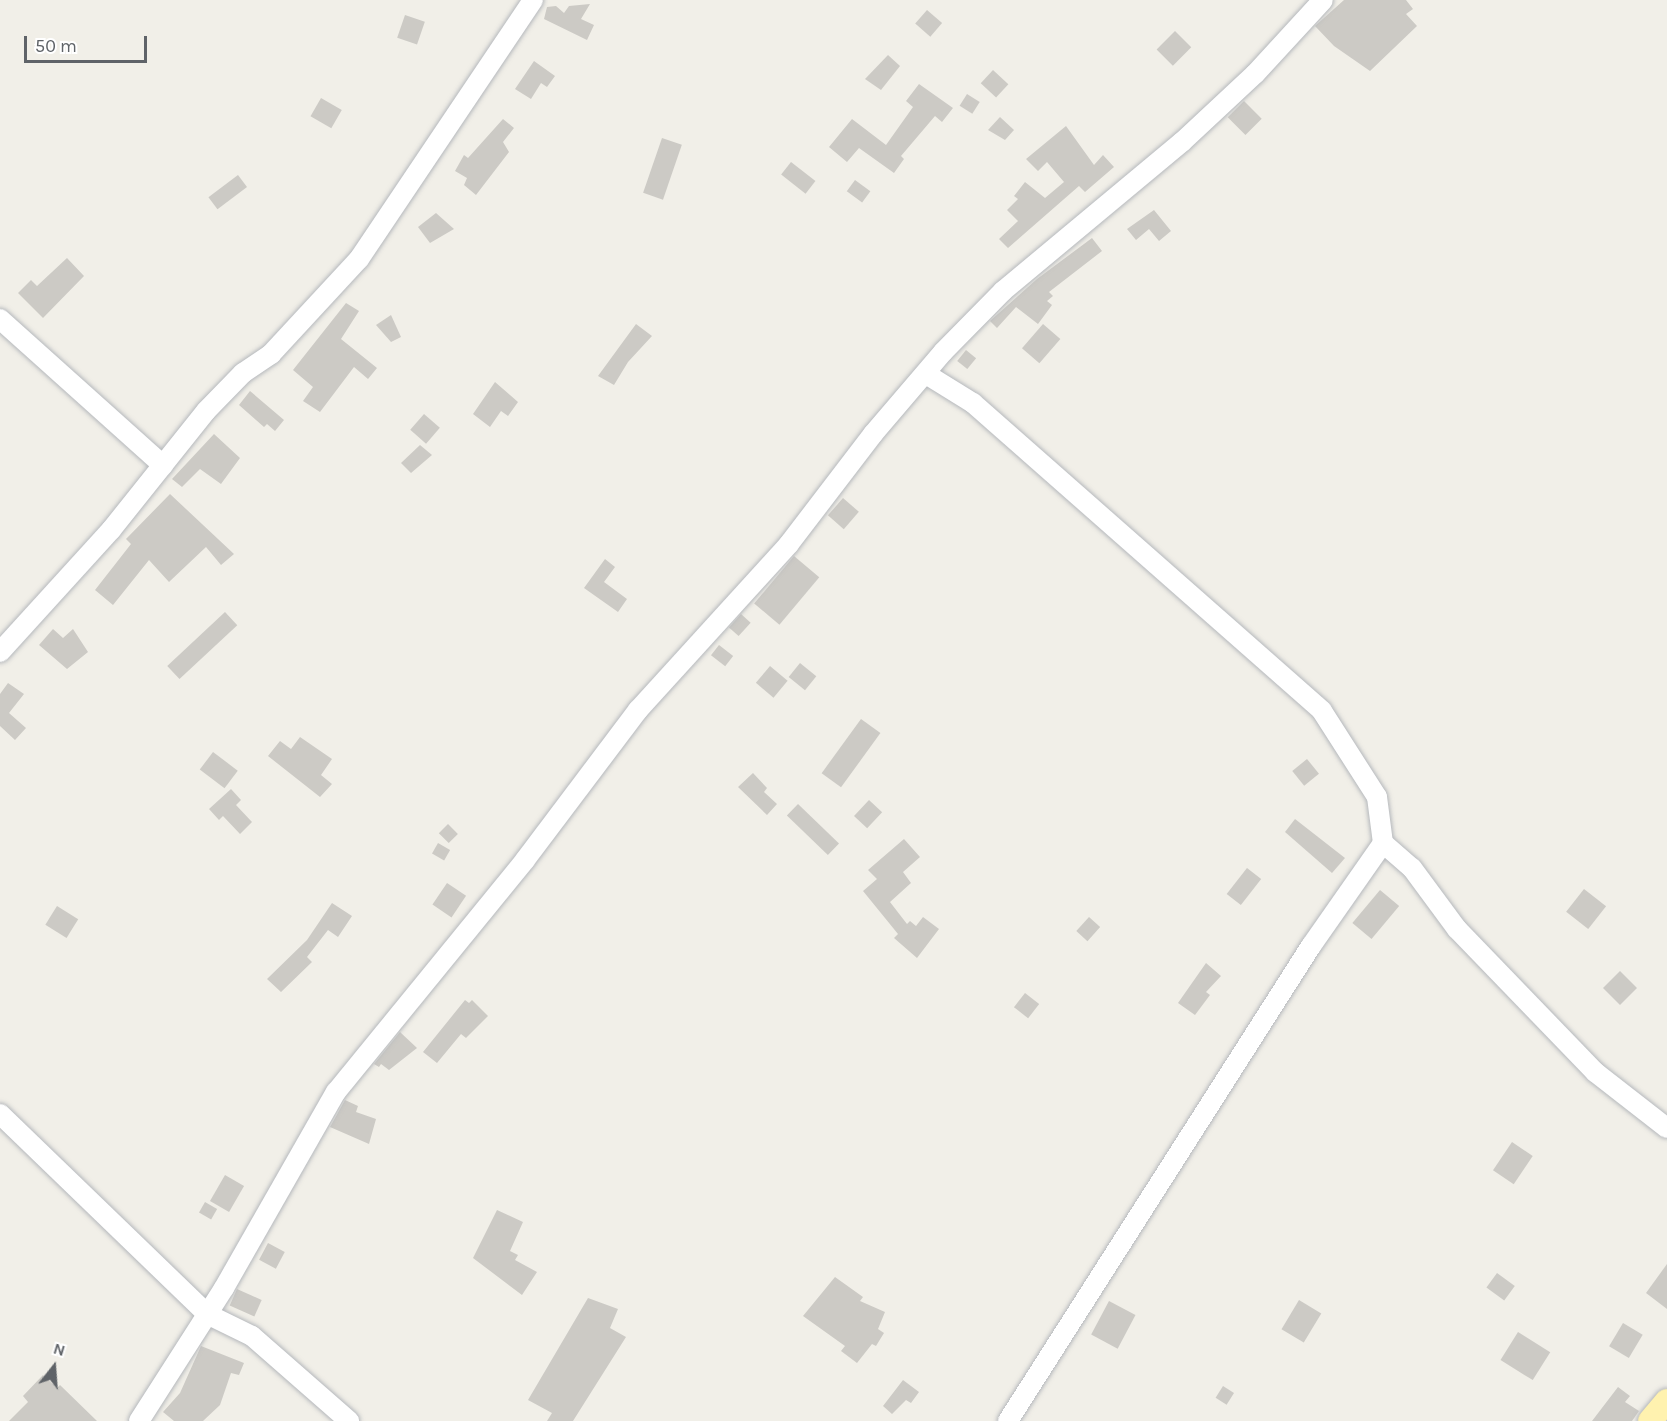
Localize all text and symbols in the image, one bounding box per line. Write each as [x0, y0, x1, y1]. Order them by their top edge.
scale bar [27, 24, 150, 62]
text: 50 m [35, 35, 77, 57]
north arrow [24, 1337, 84, 1397]
text: N [51, 1339, 68, 1360]

